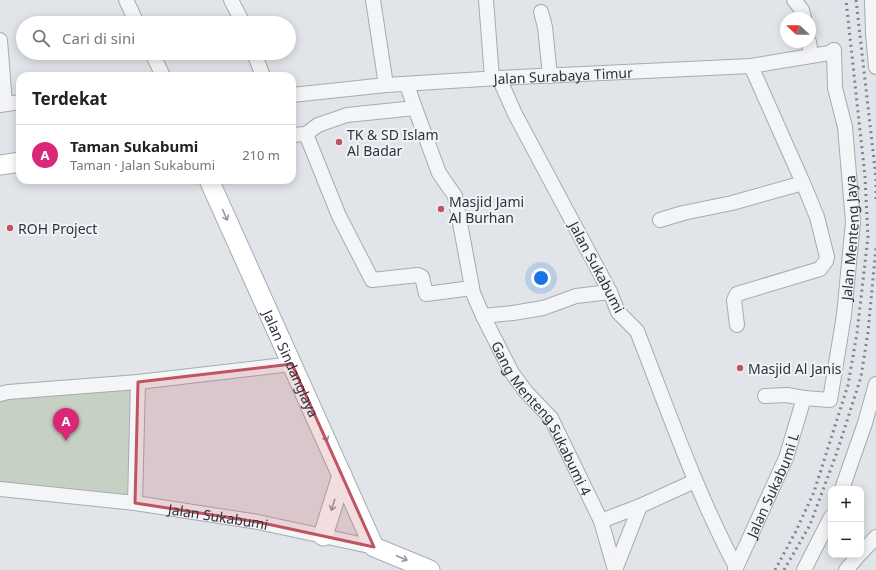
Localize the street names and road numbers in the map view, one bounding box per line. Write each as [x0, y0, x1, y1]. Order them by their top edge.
street label: Jalan Surabaya Timur [491, 62, 633, 88]
street label: Jalan Menteng Jaya [836, 175, 863, 303]
street label: Jalan Sukabumi [564, 216, 629, 316]
street label: Jalan Sindanglaya [258, 305, 324, 420]
street label: Gang Menteng Sukabumi 4 [488, 337, 597, 498]
street label: Jalan Sukabumi L [741, 430, 803, 542]
street label: Jalan Sukabumi [165, 498, 270, 533]

